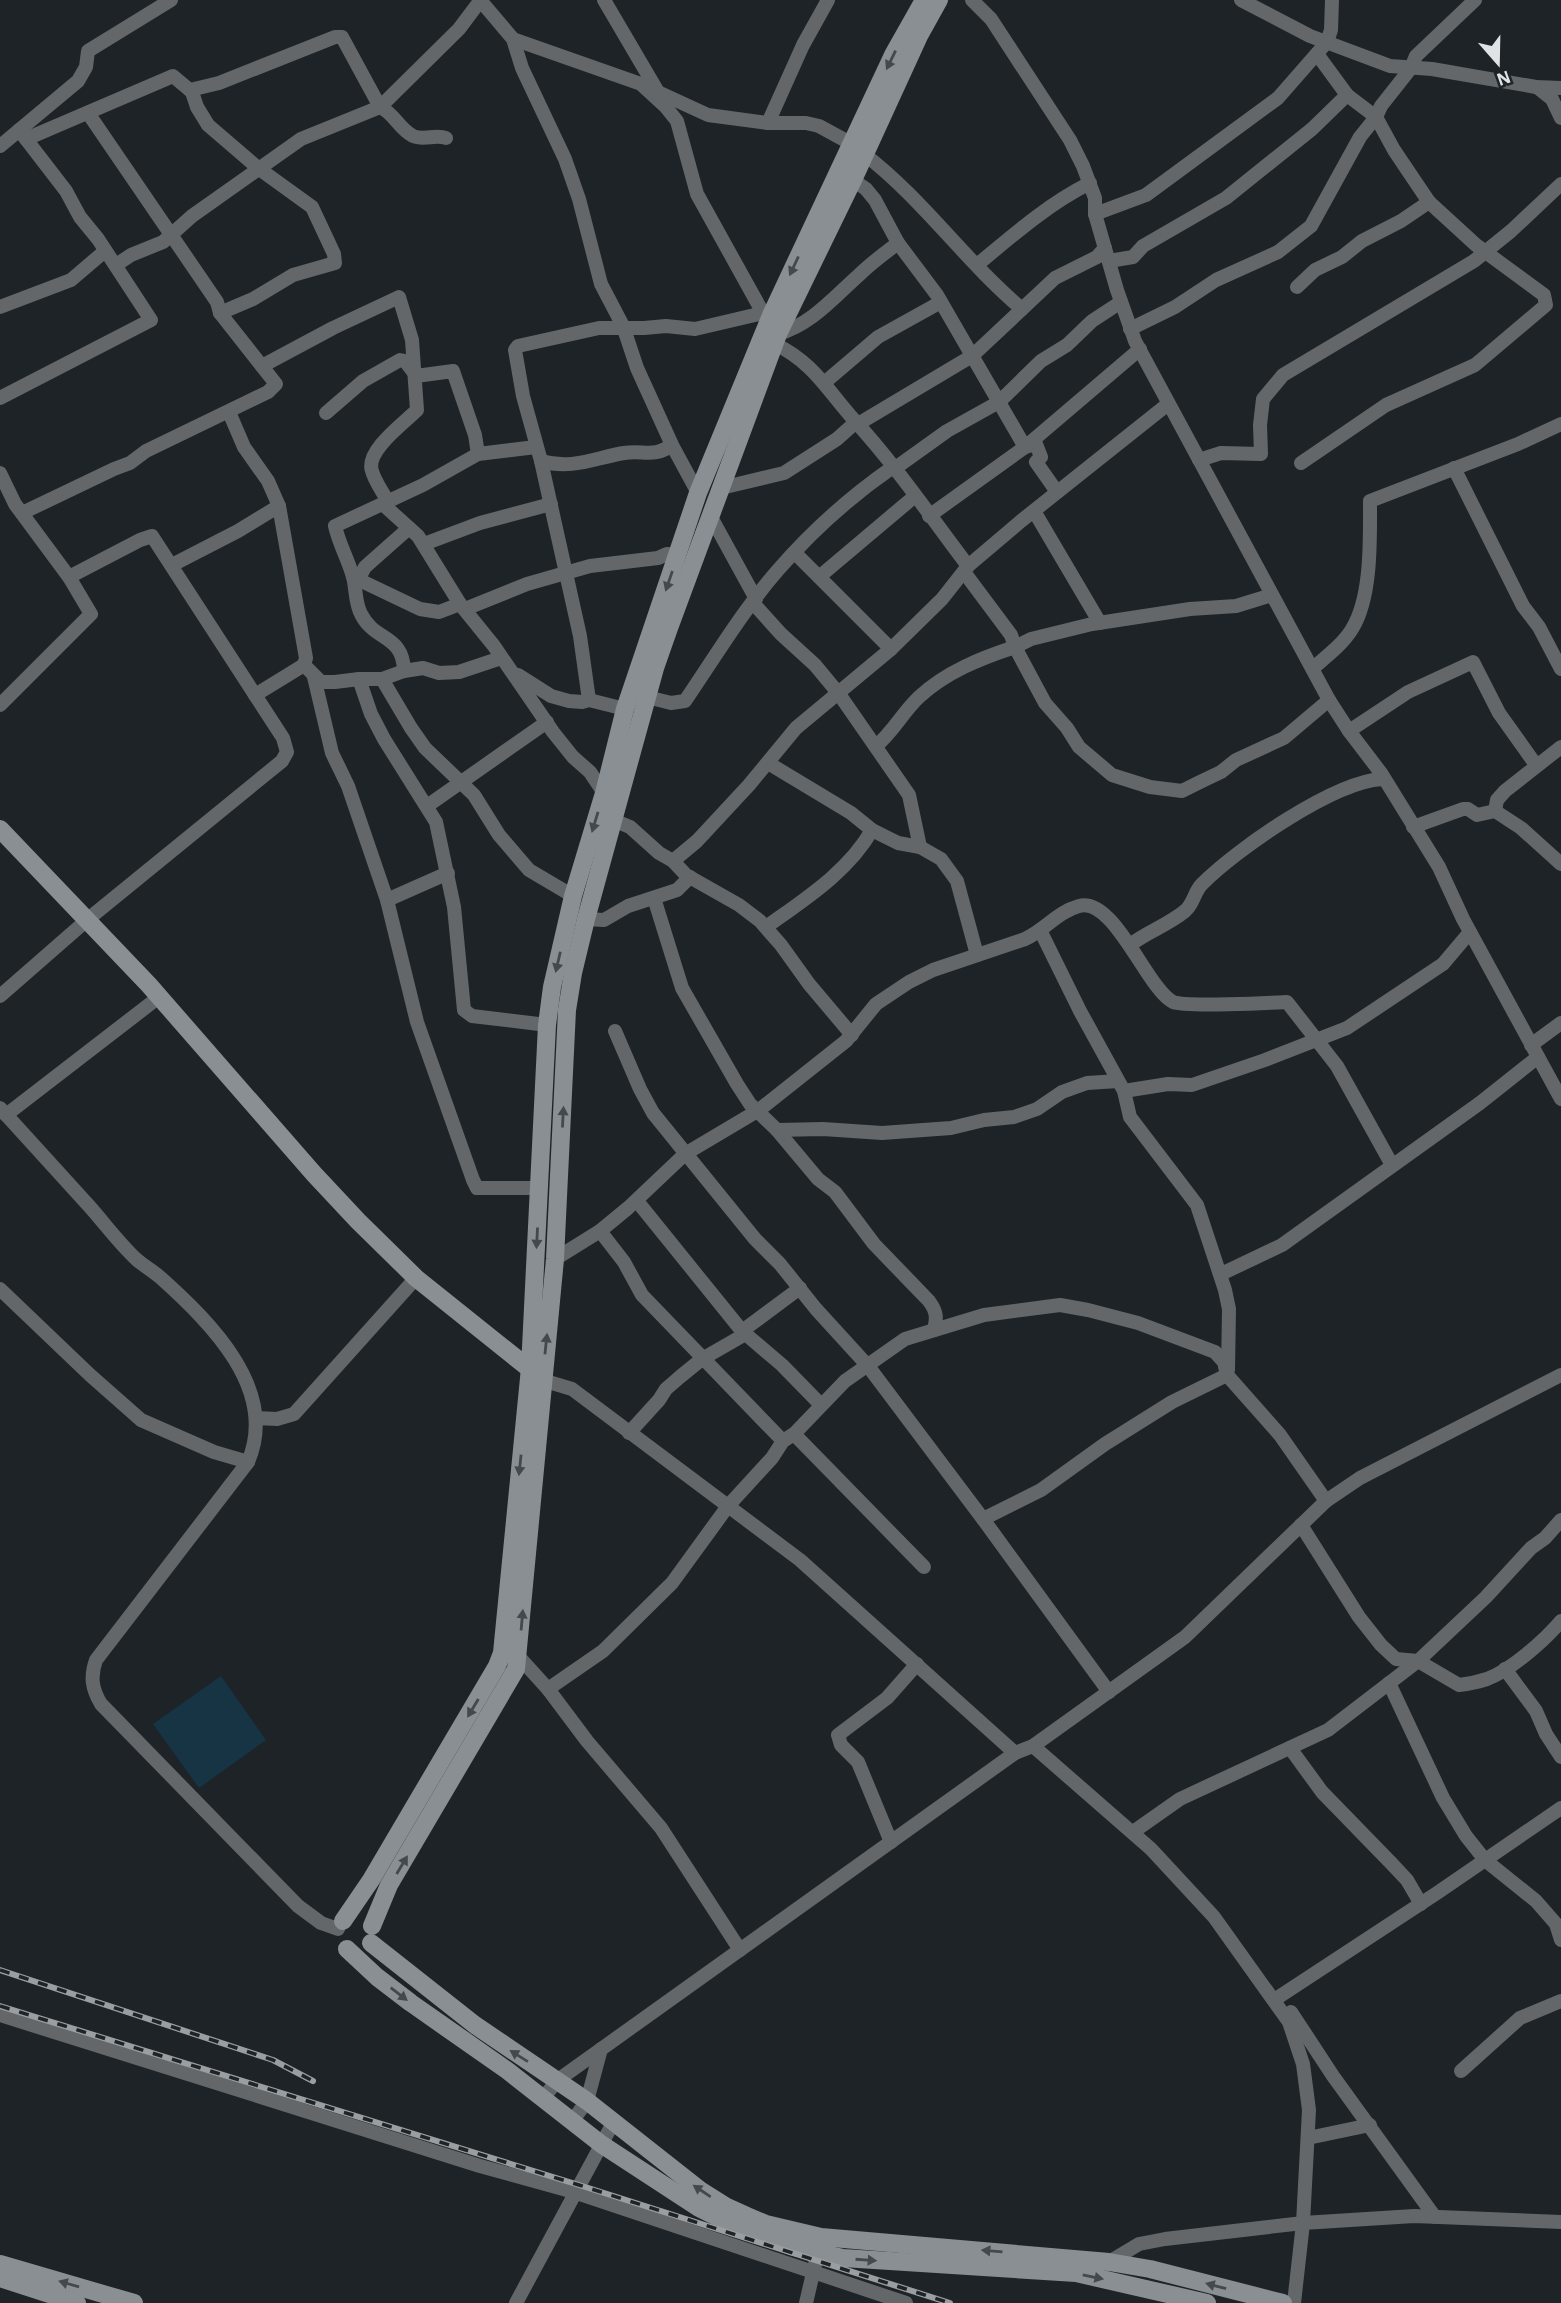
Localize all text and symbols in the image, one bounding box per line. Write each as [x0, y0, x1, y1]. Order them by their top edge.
north arrow [1463, 28, 1533, 98]
one-way arrow [886, 50, 897, 70]
text: N [1494, 66, 1513, 89]
one-way arrow [788, 256, 800, 276]
one-way arrow [663, 571, 674, 592]
one-way arrow [590, 812, 600, 833]
one-way arrow [552, 952, 563, 974]
one-way arrow [558, 1106, 569, 1128]
one-way arrow [531, 1227, 542, 1249]
one-way arrow [541, 1333, 552, 1355]
one-way arrow [514, 1454, 525, 1476]
one-way arrow [517, 1609, 528, 1631]
one-way arrow [466, 1698, 479, 1717]
one-way arrow [395, 1855, 408, 1874]
one-way arrow [389, 1986, 407, 2001]
one-way arrow [509, 2049, 529, 2062]
one-way arrow [693, 2184, 711, 2198]
one-way arrow [981, 2245, 1003, 2256]
one-way arrow [856, 2255, 878, 2266]
one-way arrow [1082, 2271, 1104, 2282]
one-way arrow [58, 2278, 79, 2288]
one-way arrow [1206, 2281, 1227, 2291]

